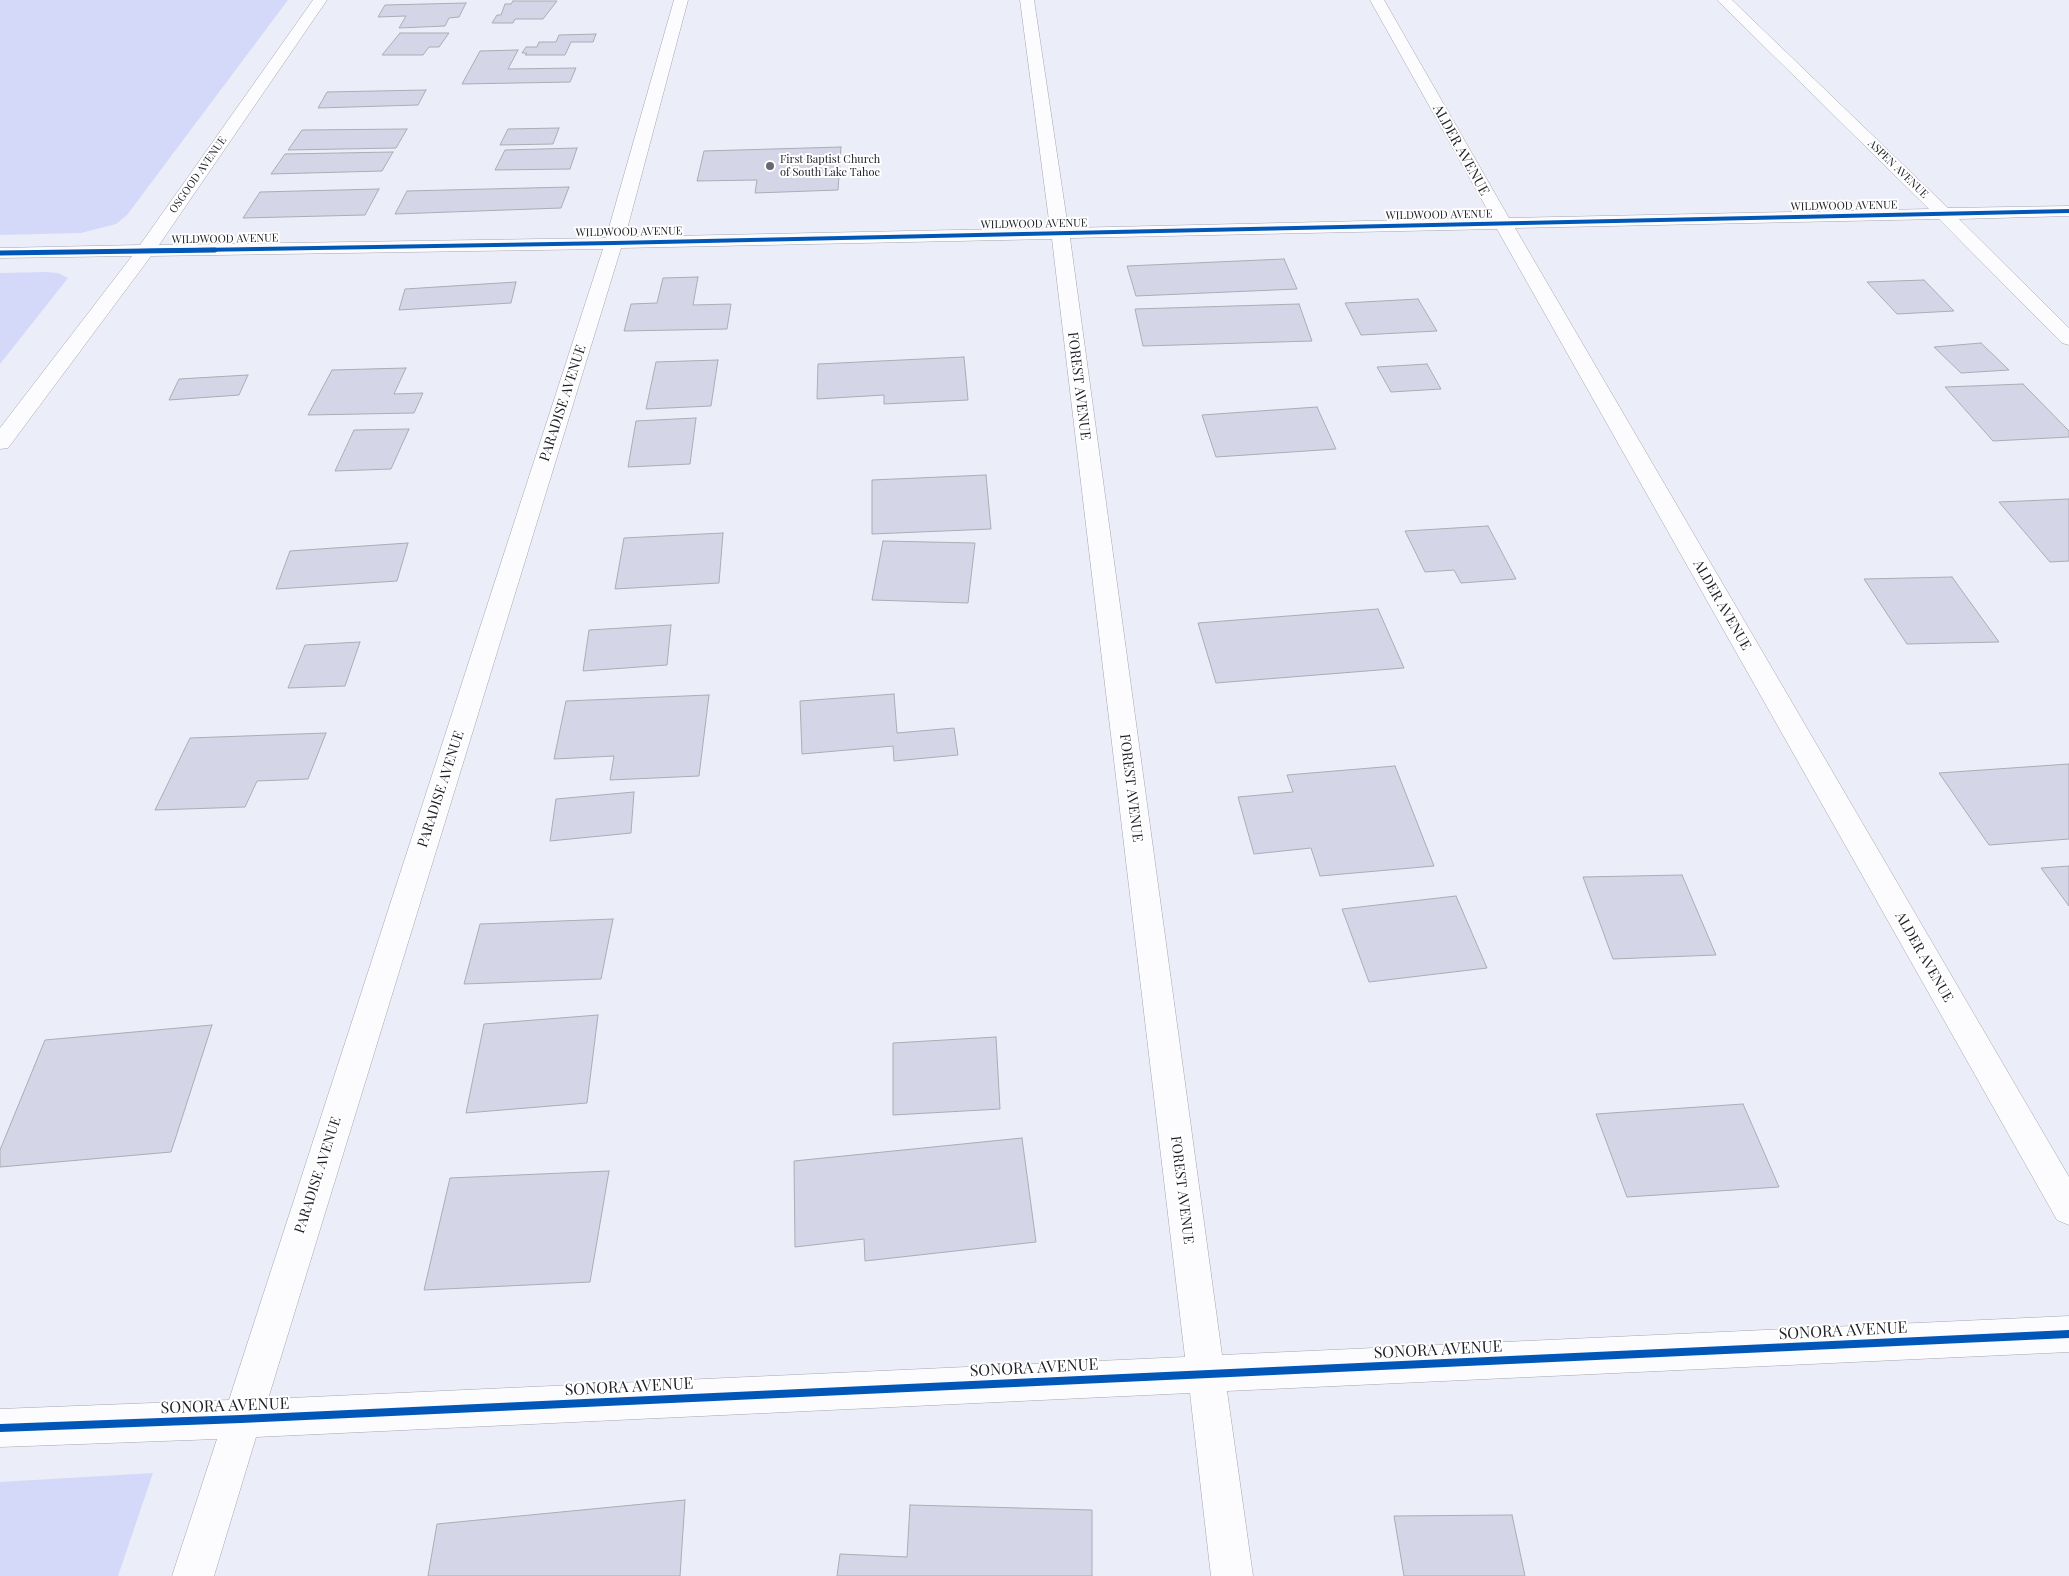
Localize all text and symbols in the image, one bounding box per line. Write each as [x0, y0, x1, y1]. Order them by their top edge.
street label: ALDER AVENUE [1429, 102, 1493, 198]
street label: OSGOOD AVENUE [167, 134, 229, 216]
street label: ASPEN AVENUE [1865, 137, 1931, 201]
place label: First Baptist Church of South Lake Tahoe [780, 153, 880, 179]
marker: First Baptist Church of South Lake Tahoe [764, 160, 776, 172]
street label: WILDWOOD AVENUE [1791, 198, 1897, 214]
street label: WILDWOOD AVENUE [1386, 207, 1492, 223]
street label: WILDWOOD AVENUE [981, 216, 1087, 232]
street label: WILDWOOD AVENUE [576, 224, 682, 240]
street label: WILDWOOD AVENUE [172, 231, 278, 247]
street label: FOREST AVENUE [1064, 331, 1094, 441]
street label: PARADISE AVENUE [536, 343, 590, 463]
street label: ALDER AVENUE [1689, 557, 1755, 653]
street label: PARADISE AVENUE [414, 729, 468, 849]
street label: FOREST AVENUE [1116, 733, 1146, 843]
street label: ALDER AVENUE [1891, 909, 1957, 1005]
street label: PARADISE AVENUE [291, 1115, 345, 1235]
street label: FOREST AVENUE [1167, 1135, 1197, 1245]
street label: SONORA AVENUE [1778, 1318, 1908, 1344]
street label: SONORA AVENUE [1373, 1337, 1503, 1363]
street label: SONORA AVENUE [969, 1355, 1099, 1381]
street label: SONORA AVENUE [564, 1374, 694, 1400]
street label: SONORA AVENUE [160, 1394, 290, 1418]

